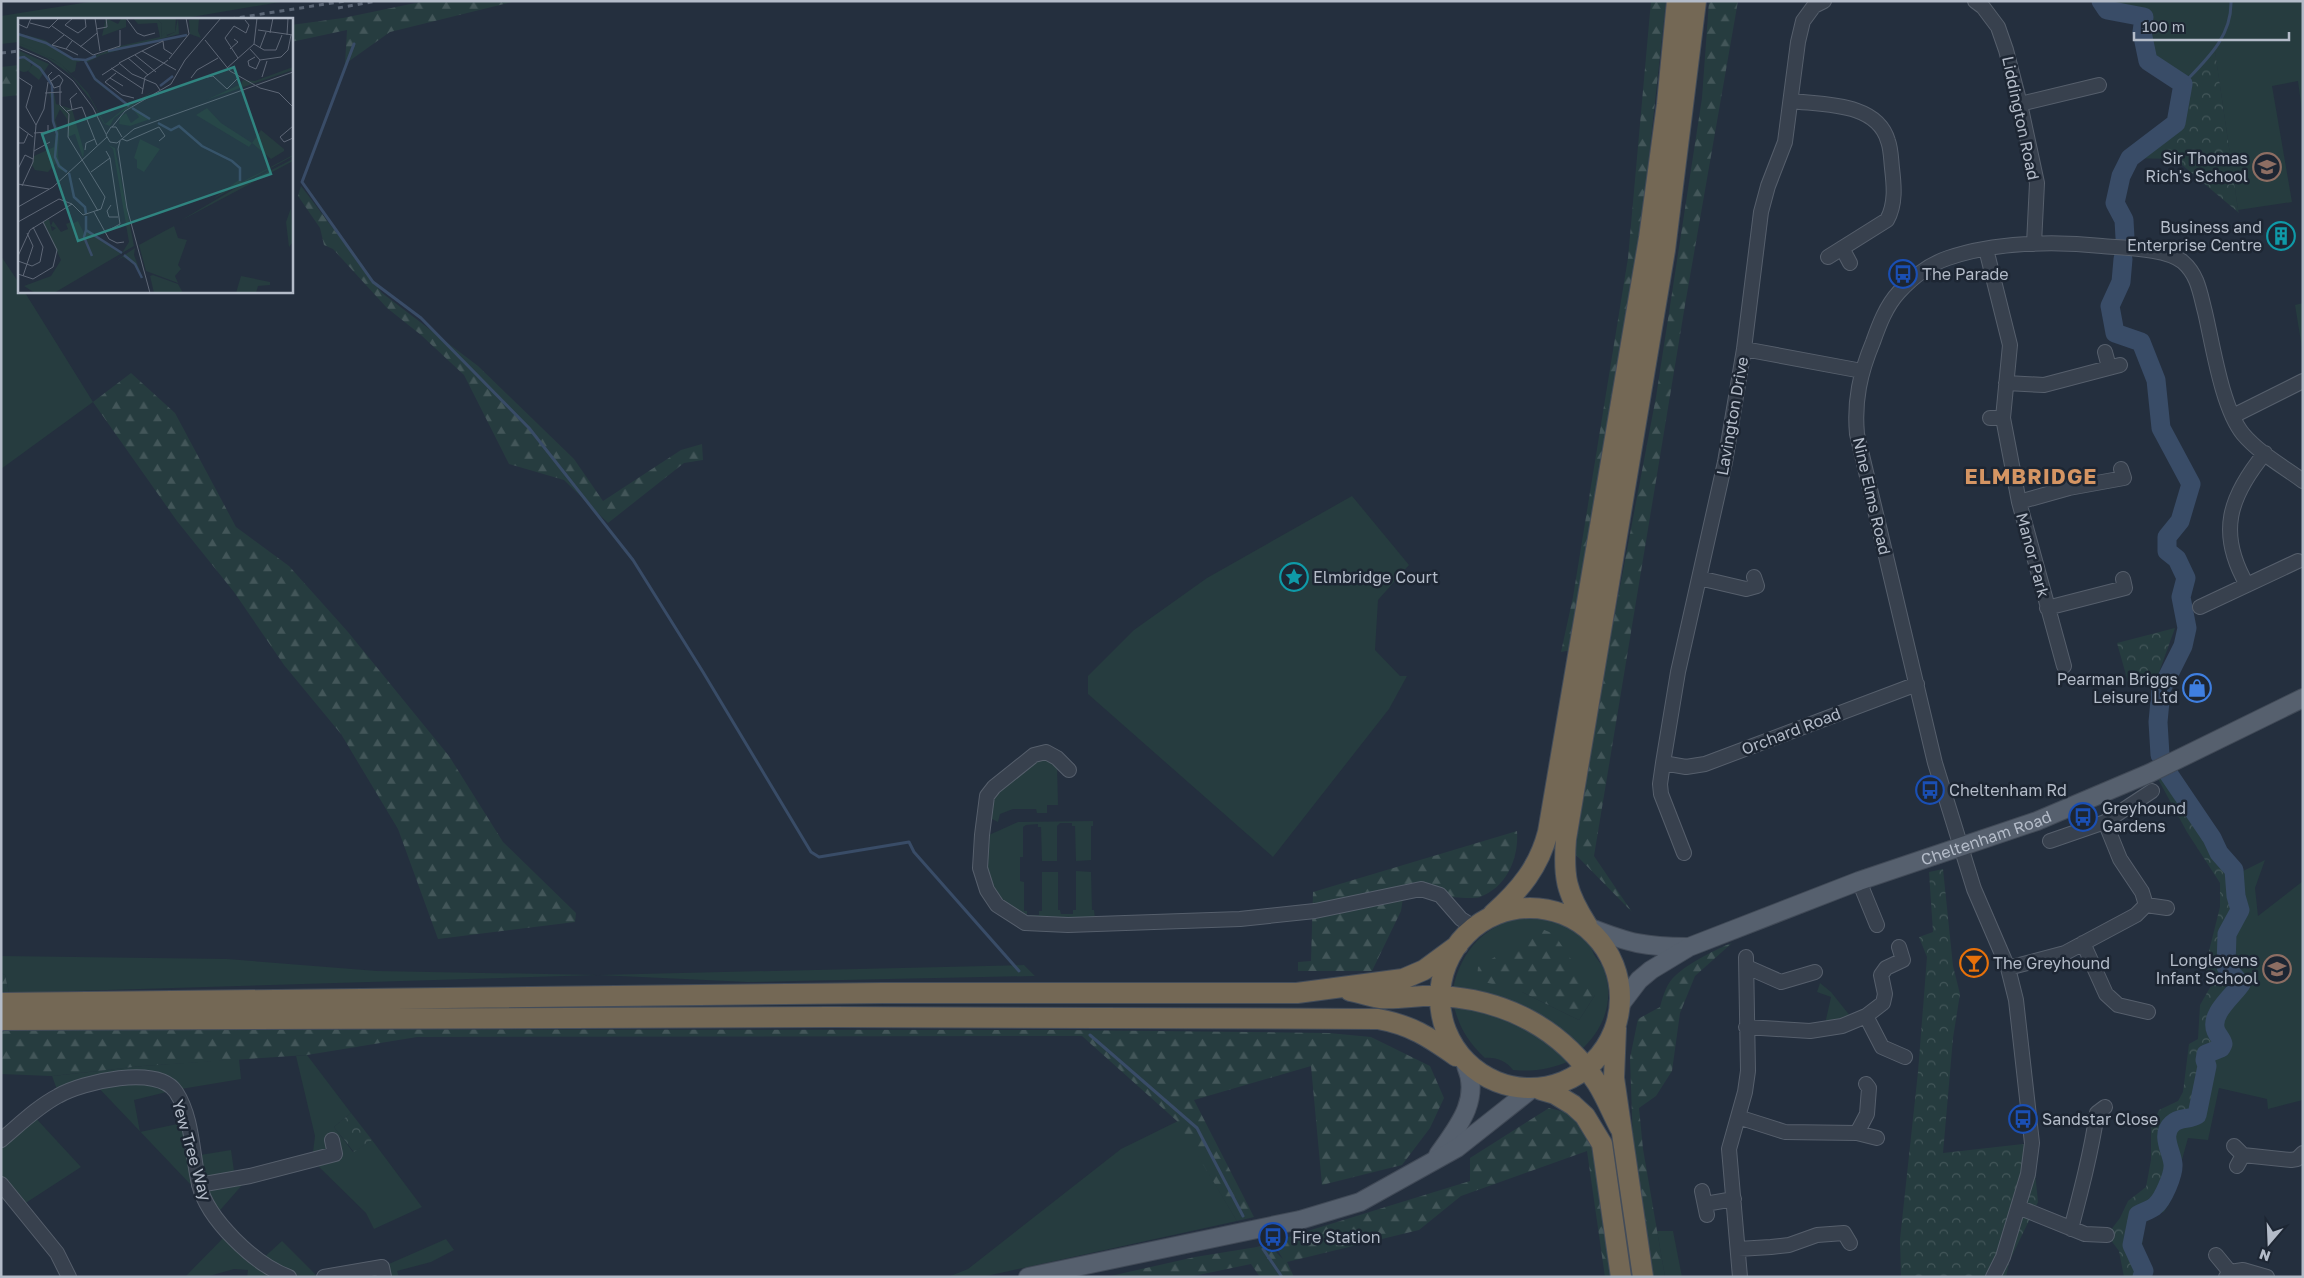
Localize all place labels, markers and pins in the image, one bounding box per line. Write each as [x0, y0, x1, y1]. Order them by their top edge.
place label: Sir Thomas Rich's School [2145, 148, 2248, 186]
school or university icon: Sir Thomas Rich's School [2252, 152, 2282, 182]
place label: Business and Enterprise Centre [2127, 217, 2262, 255]
building icon: Business and Enterprise Centre [2266, 221, 2296, 251]
bus stop icon: The Parade [1888, 259, 1918, 289]
place label: The Parade [1922, 264, 2009, 284]
place icon: Elmbridge Court [1279, 562, 1309, 592]
place label: Elmbridge Court [1313, 567, 1439, 587]
place label: Pearman Briggs Leisure Ltd [2057, 669, 2178, 707]
shop icon: Pearman Briggs Leisure Ltd [2182, 673, 2212, 703]
bus stop icon: Cheltenham Rd [1915, 775, 1945, 805]
place label: Cheltenham Rd [1949, 780, 2067, 800]
place label: Greyhound Gardens [2102, 798, 2186, 836]
bus stop icon: Greyhound Gardens [2068, 802, 2098, 832]
bar icon: The Greyhound [1959, 948, 1989, 978]
place label: Longlevens Infant School [2155, 950, 2258, 988]
place label: The Greyhound [1993, 953, 2110, 973]
school or university icon: Longlevens Infant School [2262, 954, 2292, 984]
bus stop icon: Sandstar Close [2008, 1104, 2038, 1134]
place label: Sandstar Close [2042, 1109, 2158, 1129]
bus stop icon: Fire Station [1258, 1222, 1288, 1252]
place label: Fire Station [1292, 1227, 1381, 1247]

